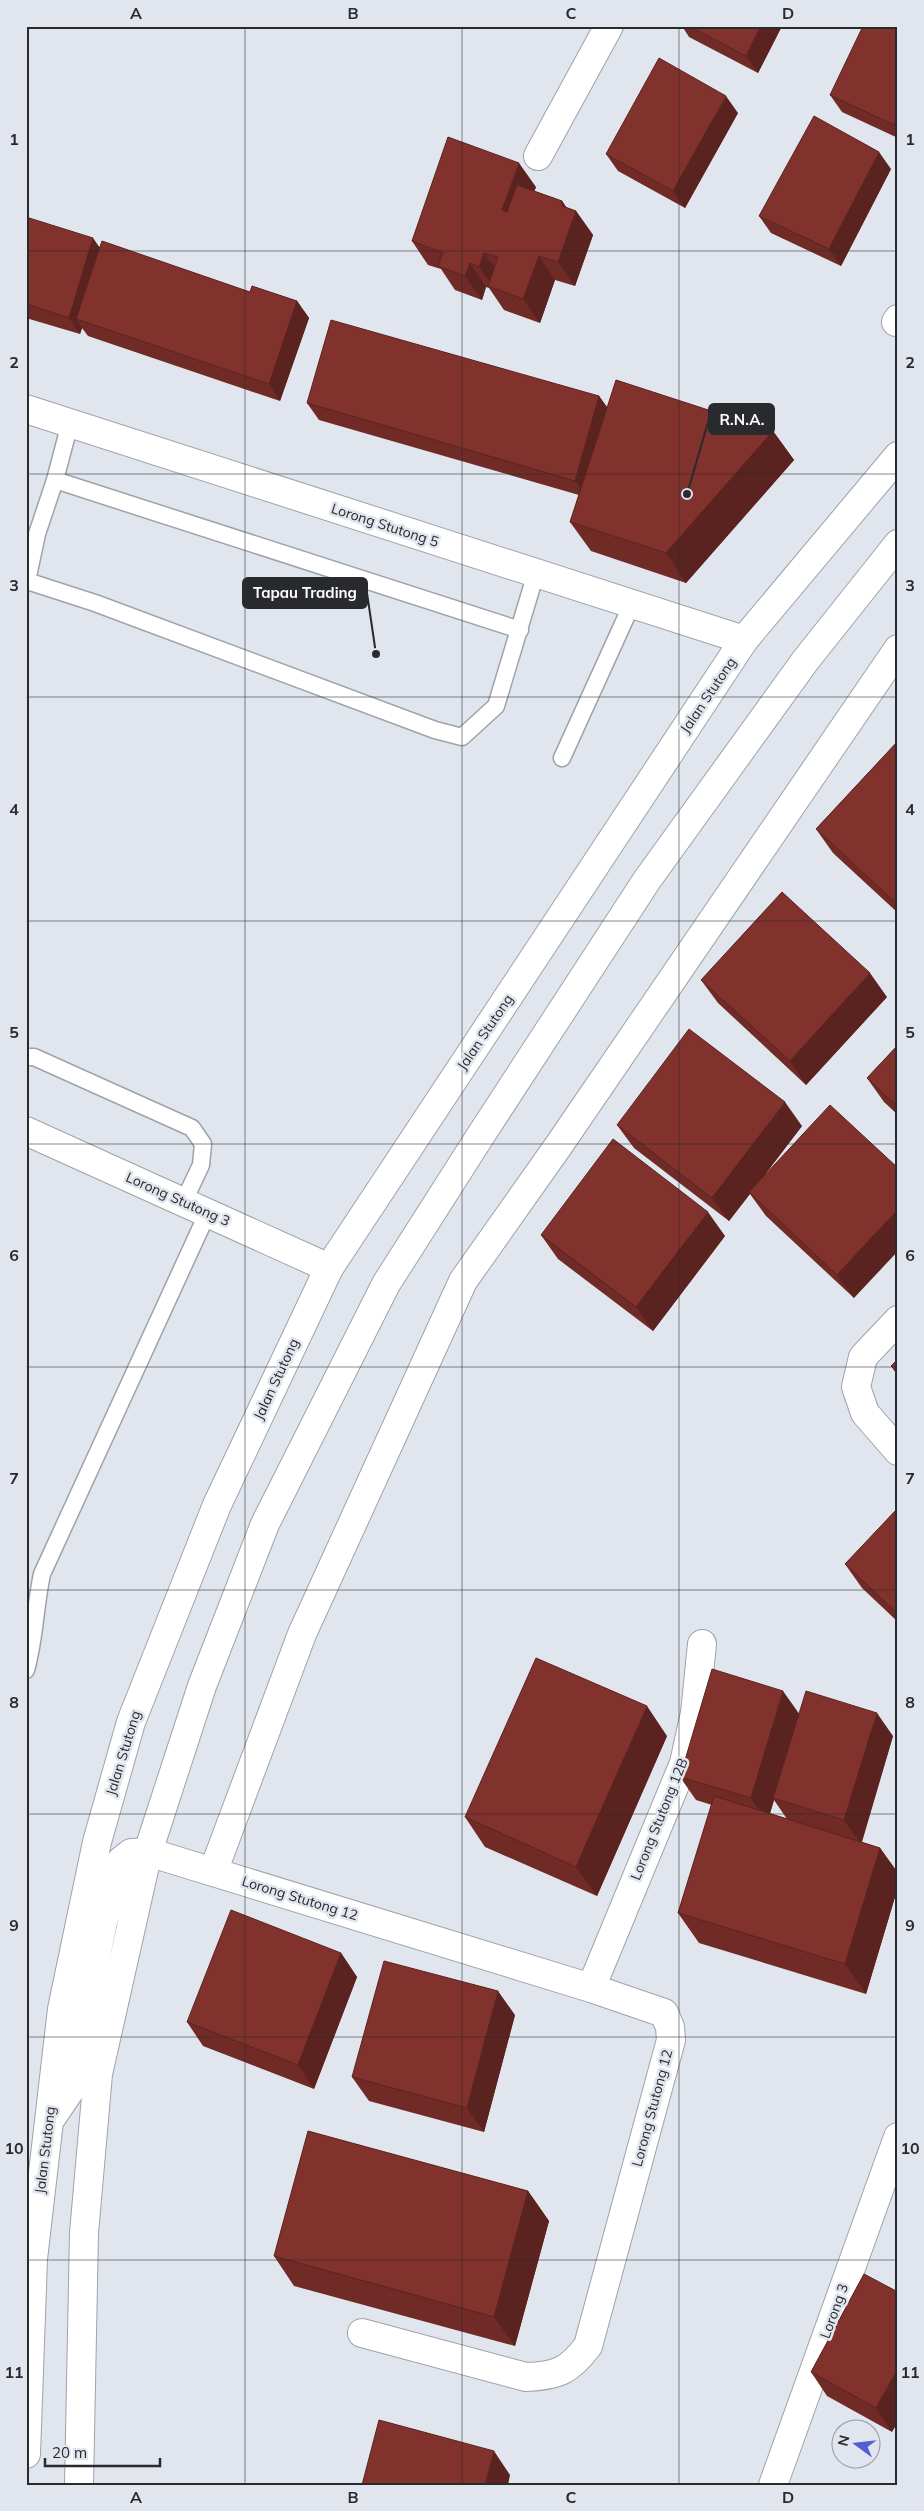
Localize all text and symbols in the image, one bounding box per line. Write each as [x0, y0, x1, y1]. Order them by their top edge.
text: A [130, 3, 142, 23]
text: B [347, 3, 359, 23]
text: C [566, 3, 577, 23]
text: D [782, 3, 794, 23]
text: 1 [9, 129, 19, 149]
text: 1 [905, 129, 915, 149]
text: 2 [9, 352, 19, 372]
text: 2 [905, 352, 915, 372]
callout: R.N.A. [709, 404, 774, 434]
text: R.N.A. [720, 410, 764, 429]
street label: Lorong Stutong 5 [329, 499, 441, 551]
text: 3 [9, 575, 19, 595]
text: 3 [905, 575, 915, 595]
callout: Tapau Trading [243, 578, 367, 608]
text: Tapau Trading [253, 583, 357, 602]
street label: Jalan Stutong [676, 654, 740, 736]
text: 4 [9, 799, 19, 819]
text: 4 [905, 799, 915, 819]
street label: Jalan Stutong [453, 991, 517, 1073]
text: 5 [9, 1022, 19, 1042]
text: 5 [905, 1022, 915, 1042]
street label: Lorong Stutong 3 [123, 1168, 233, 1230]
text: 6 [9, 1245, 19, 1265]
text: 6 [905, 1245, 915, 1265]
street label: Jalan Stutong [249, 1335, 303, 1423]
text: 7 [9, 1468, 19, 1488]
text: 7 [905, 1468, 915, 1488]
text: 8 [9, 1692, 19, 1712]
text: 8 [905, 1692, 915, 1712]
street label: Jalan Stutong [102, 1708, 144, 1798]
street label: Lorong Stutong 12B [626, 1755, 692, 1883]
street label: Lorong Stutong 12 [240, 1872, 360, 1924]
text: 9 [9, 1915, 19, 1935]
text: 9 [905, 1915, 915, 1935]
street label: Lorong Stutong 12 [628, 2047, 676, 2169]
street label: Jalan Stutong [31, 2105, 59, 2195]
text: 10 [4, 2138, 24, 2158]
text: 10 [900, 2138, 920, 2158]
street label: Lorong 3 [816, 2281, 852, 2341]
text: 11 [4, 2362, 24, 2382]
text: 11 [900, 2362, 920, 2382]
north arrow [832, 2418, 882, 2468]
text: N [833, 2433, 854, 2448]
scale bar [45, 2436, 160, 2468]
text: 20 m [52, 2443, 87, 2462]
text: A [130, 2487, 142, 2507]
text: B [347, 2487, 359, 2507]
text: C [566, 2487, 577, 2507]
text: D [782, 2487, 794, 2507]

